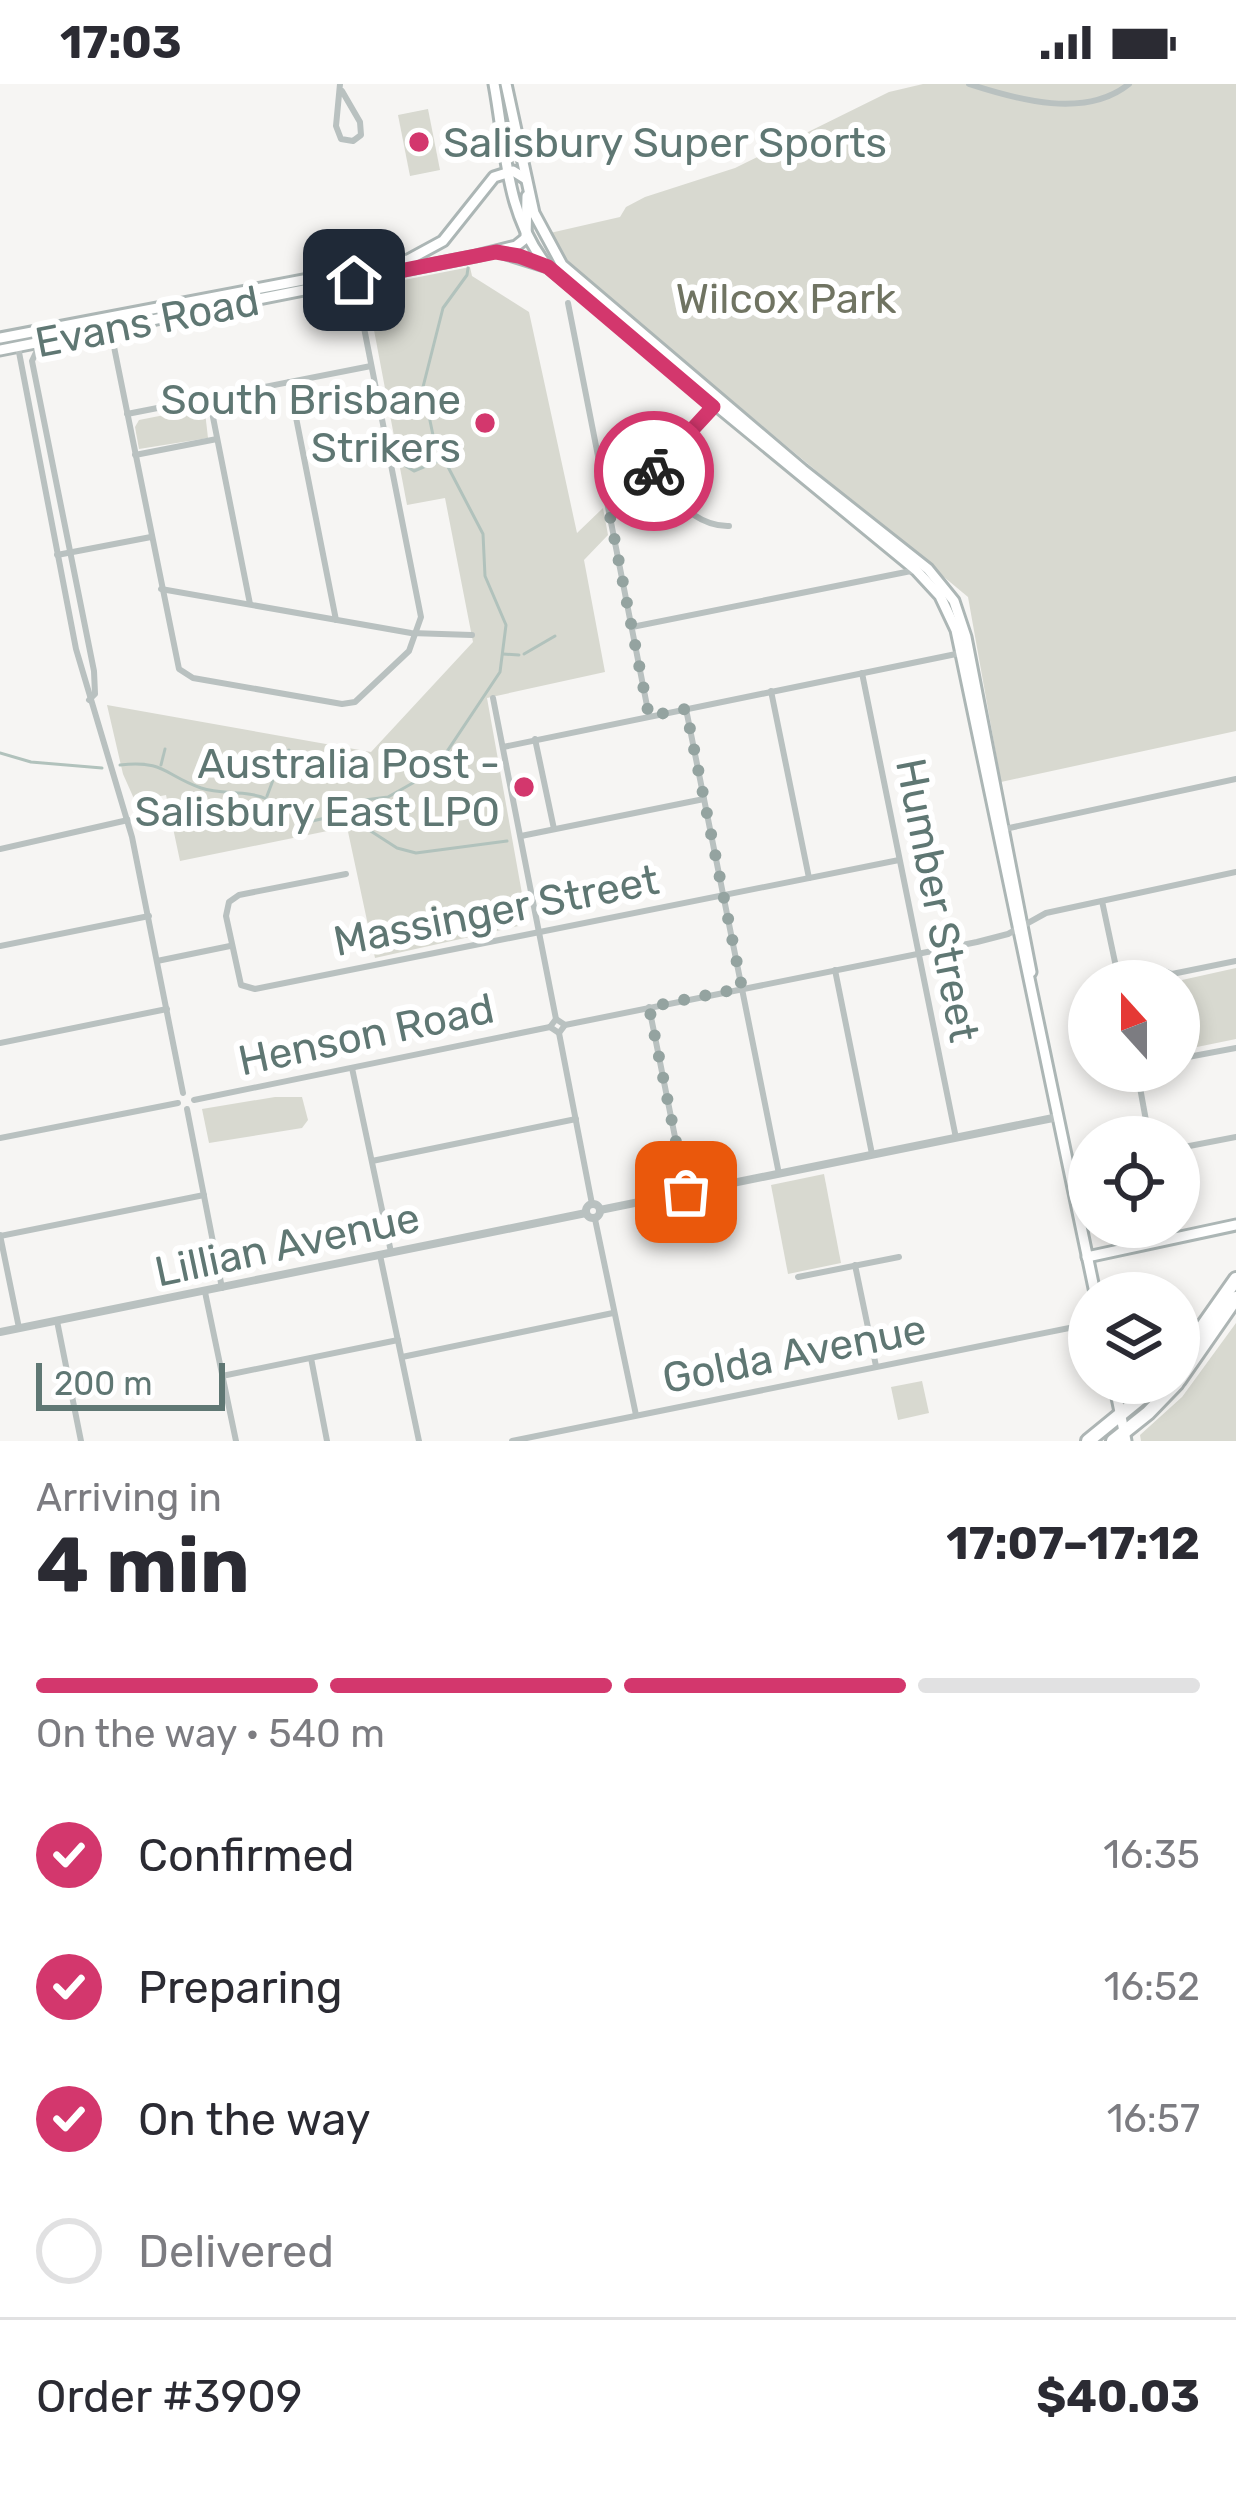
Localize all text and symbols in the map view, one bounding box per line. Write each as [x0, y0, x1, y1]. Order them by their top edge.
text: 17:03 [60, 16, 182, 69]
place label: Salisbury Super Sports [443, 118, 887, 168]
marker: Salisbury Super Sports [406, 129, 432, 155]
pin [303, 229, 405, 331]
icon: home [321, 247, 387, 313]
park label: Wilcox Park [675, 274, 897, 324]
street label: Evans Road [31, 276, 263, 368]
place label: South Brisbane Strikers [160, 375, 461, 473]
marker: South Brisbane Strikers [472, 410, 498, 436]
courier [594, 411, 714, 531]
icon: bike [621, 438, 687, 504]
place label: Australia Post - Salisbury East LPO [135, 739, 500, 837]
street label: Humber Street [885, 754, 989, 1046]
marker: Australia Post - Salisbury East LPO [511, 774, 537, 800]
street label: Massinger Street [329, 855, 663, 967]
north arrow [1068, 960, 1200, 1092]
map controls [1068, 960, 1200, 1404]
street label: Henson Road [234, 984, 498, 1086]
button: locate [1068, 1116, 1200, 1248]
pin [635, 1141, 737, 1243]
icon: bag [653, 1159, 719, 1225]
street label: Lillian Avenue [150, 1193, 424, 1297]
button: layers [1068, 1272, 1200, 1404]
street label: Golda Avenue [658, 1304, 930, 1404]
scale bar [36, 1357, 225, 1410]
text: 200 m [54, 1364, 153, 1403]
text: Arriving in [36, 1475, 222, 1521]
text: 17:07–17:12 [946, 1517, 1200, 1570]
text: 4 min [36, 1519, 250, 1612]
text: On the way · 540 m [36, 1711, 385, 1757]
icon: check [36, 1822, 102, 1888]
text: Confirmed [138, 1829, 355, 1882]
text: 16:35 [1103, 1832, 1200, 1878]
icon: check [36, 1954, 102, 2020]
text: Preparing [138, 1961, 343, 2014]
text: 16:52 [1104, 1964, 1200, 2010]
icon: check [36, 2086, 102, 2152]
text: On the way [138, 2093, 371, 2146]
text: 16:57 [1107, 2096, 1200, 2142]
text: Delivered [138, 2225, 334, 2278]
text: Order #3909 [36, 2370, 303, 2423]
text: $40.03 [1036, 2370, 1200, 2423]

